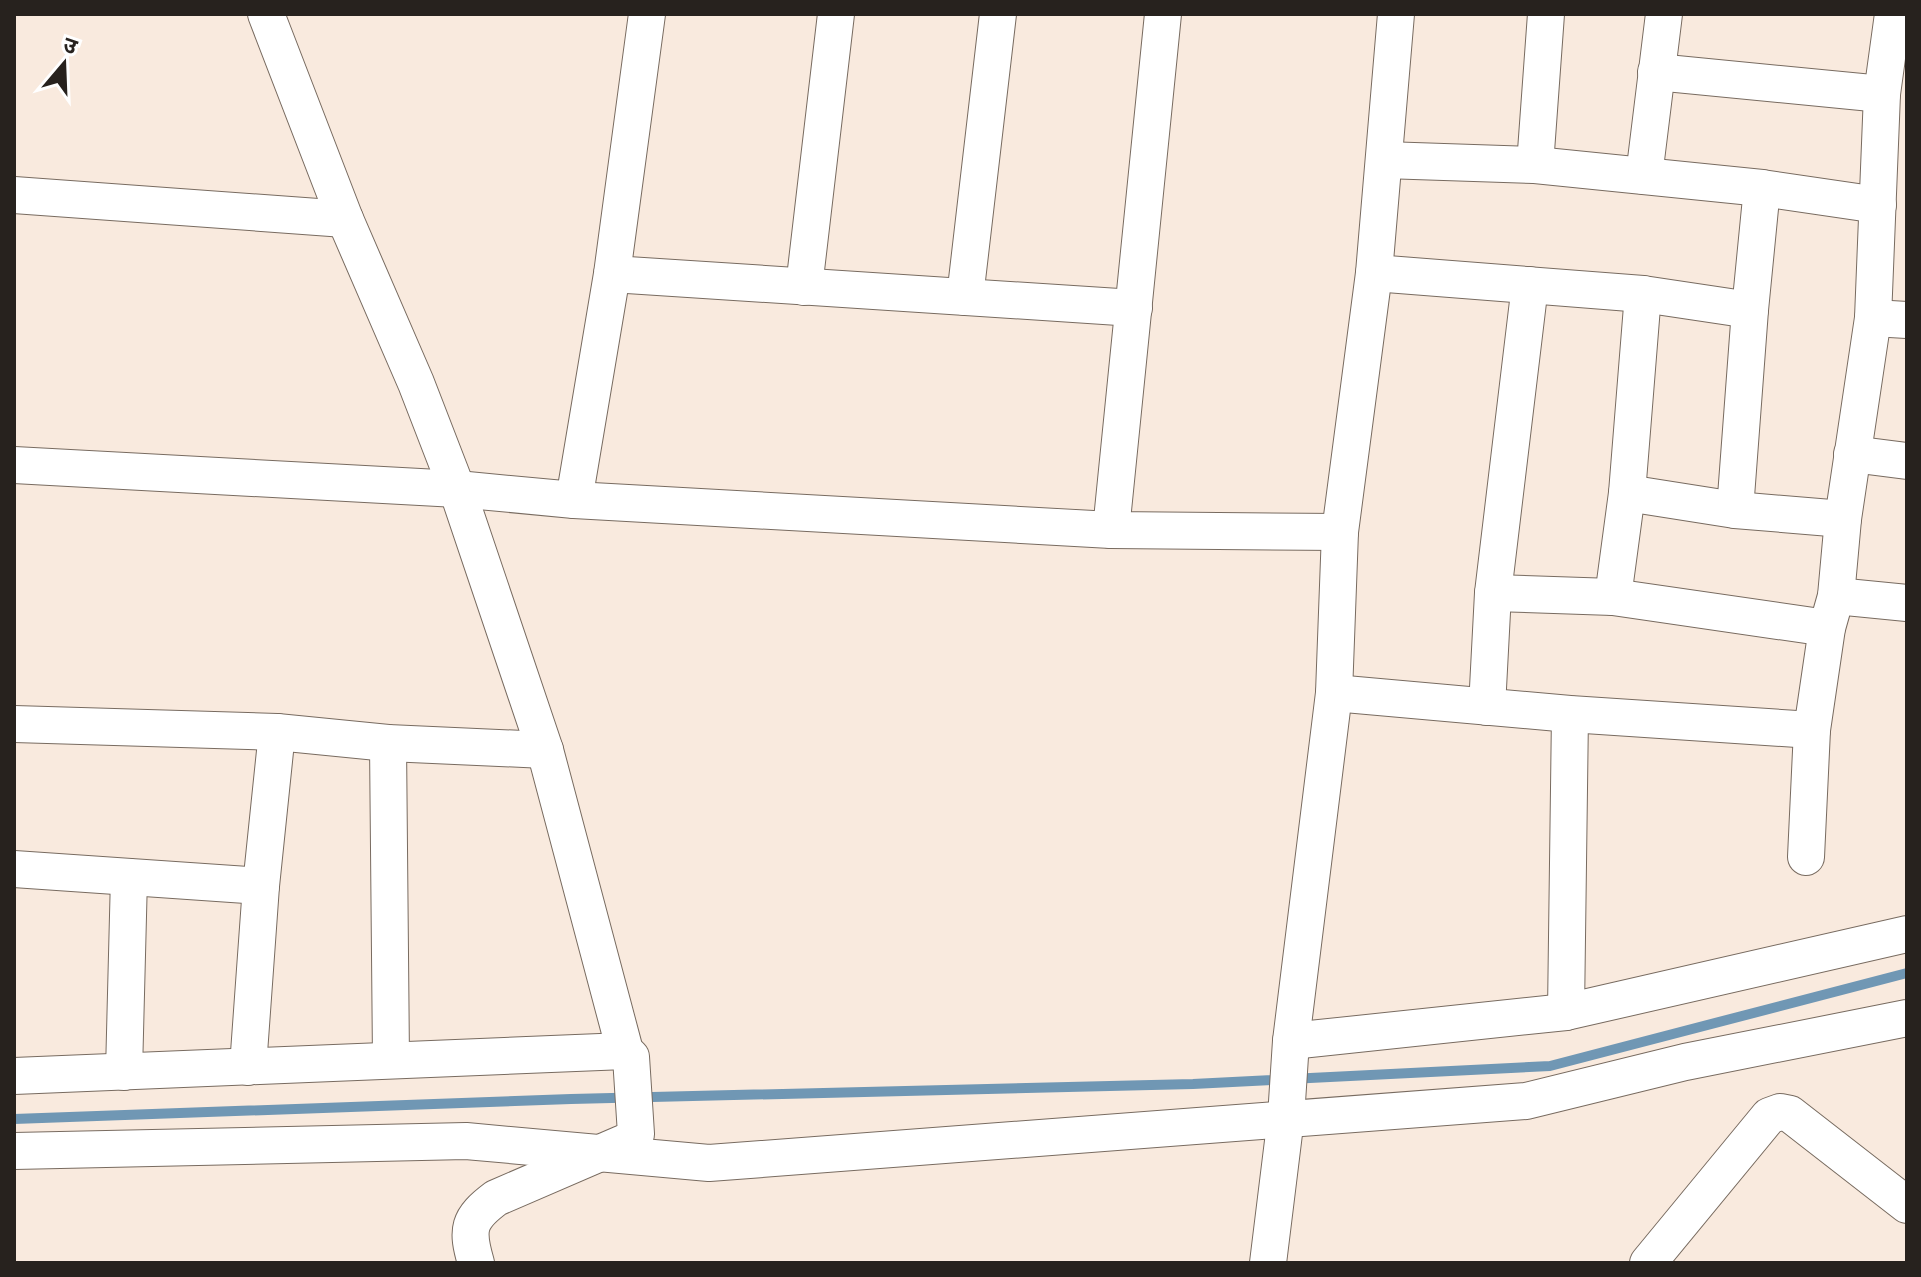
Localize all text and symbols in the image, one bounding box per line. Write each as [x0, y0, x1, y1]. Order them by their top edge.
north arrow [24, 24, 104, 104]
text: उ [60, 32, 82, 60]

